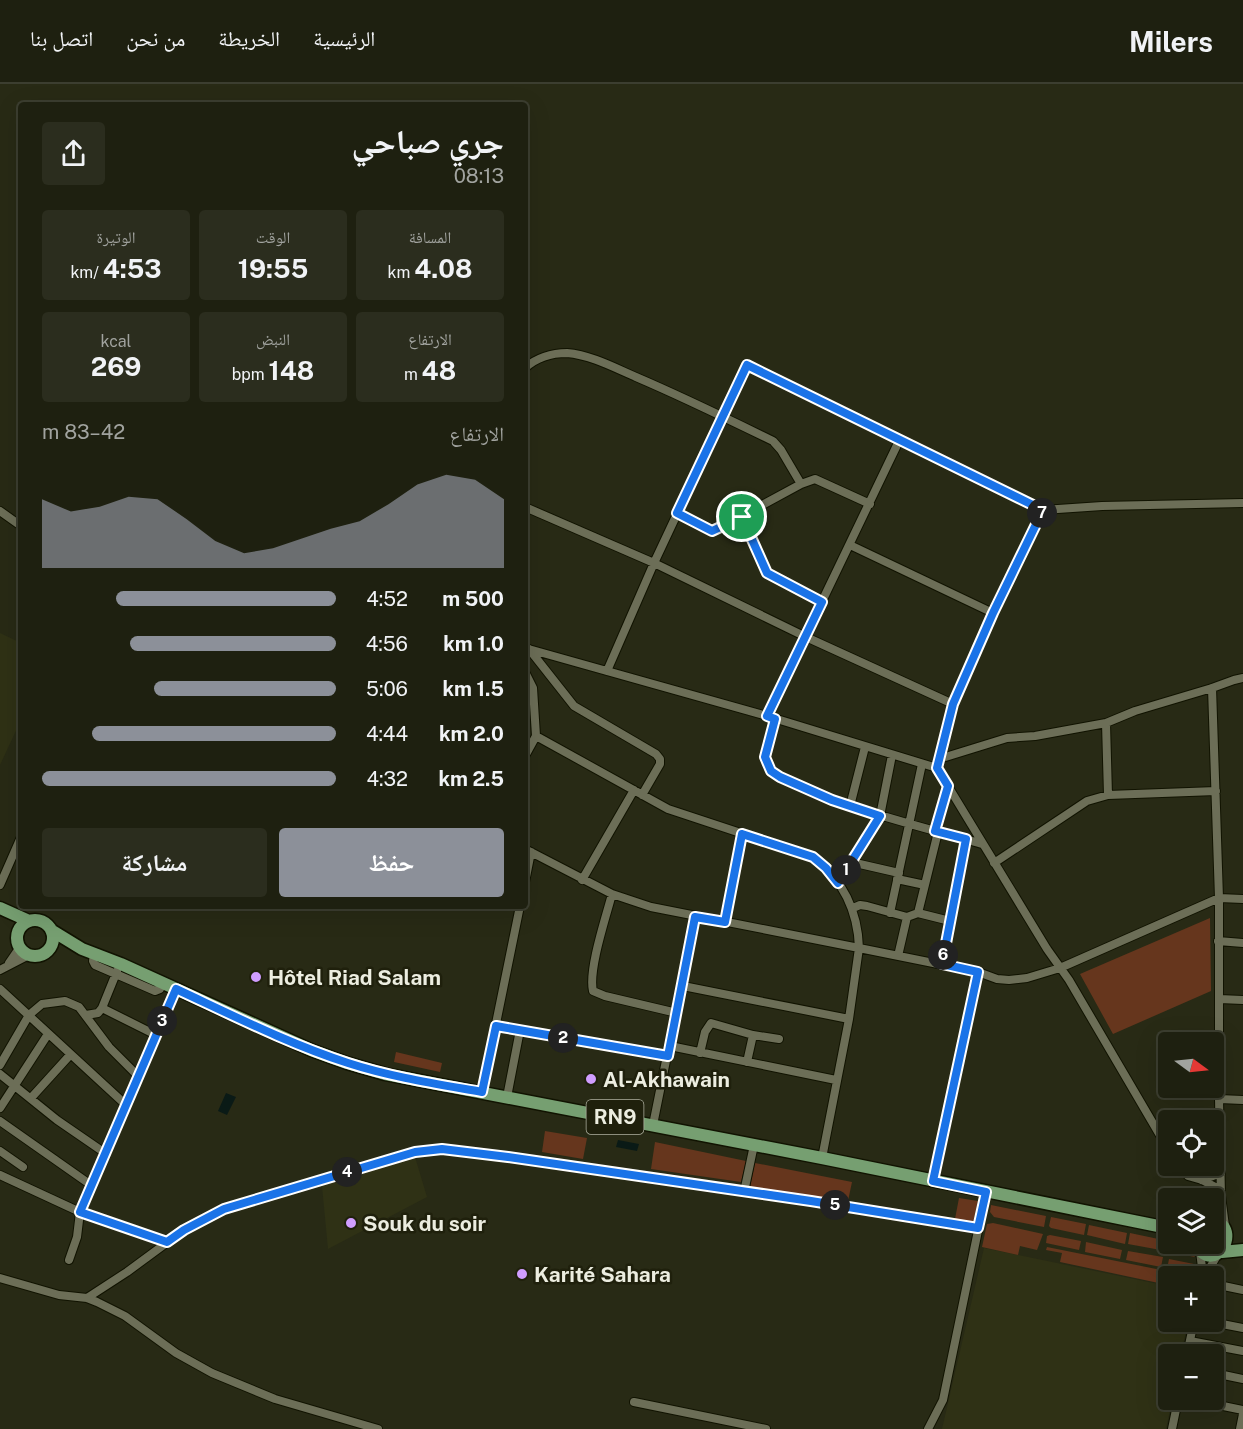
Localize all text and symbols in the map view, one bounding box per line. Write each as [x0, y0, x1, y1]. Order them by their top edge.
text: Milers [1129, 25, 1213, 58]
text: اتصل بنا [30, 26, 93, 51]
text: من نحن [126, 26, 185, 51]
text: الخريطة [218, 26, 280, 51]
text: الرئيسية [313, 26, 375, 51]
button: share [42, 122, 105, 185]
text: جري صباحي [352, 122, 504, 160]
text: 08:13 [454, 164, 504, 188]
text: الوتيرة [97, 228, 135, 247]
text: الوقت [256, 228, 290, 247]
text: المسافة [409, 228, 451, 247]
text: 4:53 [103, 253, 162, 284]
text: 19:55 [238, 253, 308, 284]
text: 4.08 [414, 253, 472, 284]
text: /km [70, 263, 103, 282]
text: km [388, 263, 414, 282]
text: النبض [256, 330, 290, 349]
text: الارتفاع [408, 330, 452, 349]
text: kcal [101, 332, 131, 351]
text: 269 [91, 351, 141, 382]
text: 148 [269, 355, 314, 386]
text: 48 [422, 355, 456, 386]
text: bpm [232, 365, 269, 384]
text: m [404, 365, 422, 384]
text: 42–83 m [42, 420, 125, 444]
text: الارتفاع [449, 422, 504, 446]
pin [716, 491, 767, 542]
pin: 7 [1027, 498, 1057, 528]
icon: arrive [725, 500, 758, 533]
text: 7 [1037, 503, 1047, 522]
text: 4:52 [366, 587, 408, 611]
text: 500 m [442, 587, 504, 611]
text: 4:56 [366, 632, 408, 656]
text: 1.0 km [443, 632, 504, 656]
text: 5:06 [366, 677, 408, 701]
text: 1.5 km [443, 677, 504, 701]
text: 4:44 [366, 722, 408, 746]
text: 2.0 km [439, 722, 504, 746]
text: 4:32 [366, 767, 408, 791]
text: 2.5 km [438, 767, 504, 791]
button: مشاركة [42, 828, 267, 897]
button: حفظ [279, 828, 504, 897]
pin: 1 [831, 855, 861, 885]
text: 1 [843, 860, 849, 879]
pin: 6 [928, 940, 958, 970]
text: 6 [938, 945, 948, 964]
place label: Hôtel Riad Salam [268, 965, 441, 990]
marker: Hôtel Riad Salam [249, 970, 263, 984]
pin: 3 [147, 1006, 177, 1036]
text: 3 [157, 1011, 167, 1030]
pin: 2 [548, 1023, 578, 1053]
text: 2 [558, 1028, 568, 1047]
north arrow [1158, 1032, 1224, 1098]
map controls [1158, 1032, 1224, 1410]
place label: Al-Akhawain [603, 1067, 730, 1092]
marker: Al-Akhawain [584, 1072, 598, 1086]
road number: RN9 [586, 1100, 644, 1134]
button: locate [1158, 1110, 1224, 1176]
pin: 4 [332, 1157, 362, 1187]
text: 4 [342, 1162, 352, 1181]
button: layers [1158, 1188, 1224, 1254]
pin: 5 [820, 1190, 850, 1220]
text: 5 [830, 1195, 840, 1214]
place label: Souk du soir [363, 1211, 487, 1236]
marker: Souk du soir [344, 1216, 358, 1230]
place label: Karité Sahara [534, 1262, 671, 1287]
button: + [1158, 1266, 1224, 1332]
marker: Karité Sahara [515, 1267, 529, 1281]
button: − [1158, 1344, 1224, 1410]

